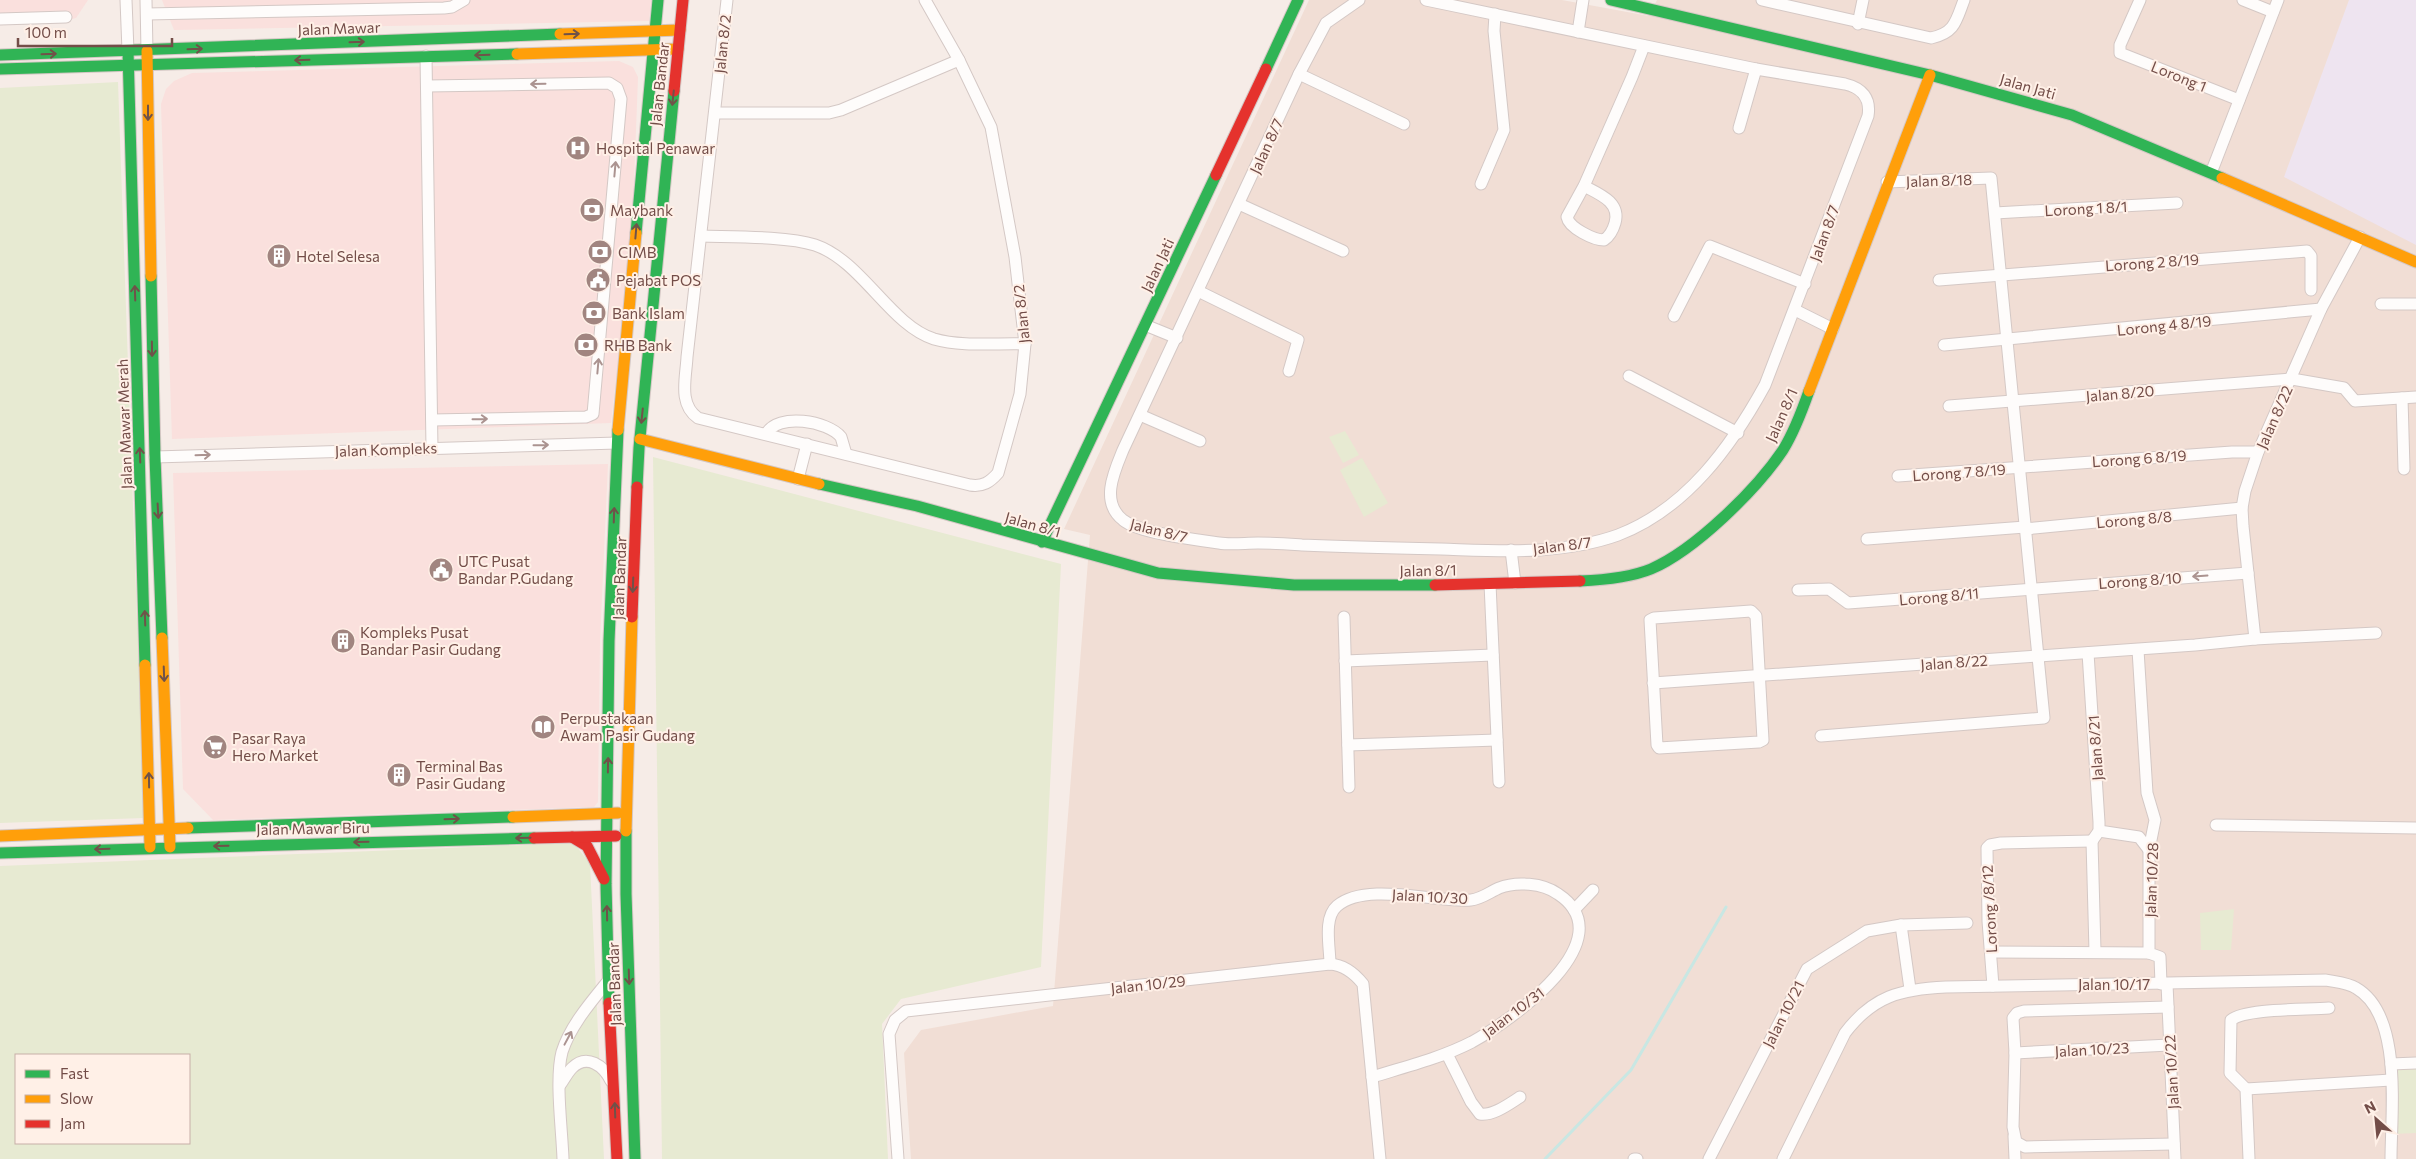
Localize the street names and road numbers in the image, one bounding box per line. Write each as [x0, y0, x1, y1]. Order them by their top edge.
street label: Jalan 8/2 [710, 14, 734, 74]
street label: Jalan Mawar [297, 18, 381, 38]
street label: Jalan Bandar [646, 41, 672, 127]
street label: Lorong 1 [2149, 57, 2209, 95]
street label: Jalan Jati [1998, 69, 2058, 103]
street label: Jalan 8/7 [1245, 116, 1287, 176]
street label: Jalan 8/18 [1906, 170, 1972, 190]
street label: Lorong 1 8/1 [2044, 197, 2128, 219]
street label: Jalan 8/7 [1805, 202, 1843, 264]
street label: Jalan Jati [1137, 235, 1177, 295]
street label: Lorong 2 8/19 [2104, 250, 2200, 274]
street label: Jalan 8/2 [1009, 284, 1033, 344]
street label: Lorong 4 8/19 [2116, 311, 2212, 339]
street label: Jalan Mawar Merah [113, 359, 135, 489]
street label: Jalan 8/20 [2085, 381, 2155, 405]
street label: Jalan 8/22 [2252, 383, 2296, 451]
street label: Jalan 8/1 [1761, 385, 1801, 445]
street label: Jalan Kompleks [334, 438, 438, 460]
street label: Lorong 6 8/19 [2091, 446, 2187, 470]
street label: Lorong 7 8/19 [1912, 460, 2006, 484]
street label: Jalan 8/1 [1003, 507, 1063, 541]
street label: Lorong 8/8 [2095, 507, 2173, 531]
street label: Jalan 8/7 [1128, 514, 1190, 546]
street label: Jalan 8/7 [1532, 532, 1592, 558]
street label: Jalan Bandar [609, 536, 629, 620]
street label: Jalan 8/1 [1399, 561, 1457, 579]
street label: Lorong 8/10 [2098, 568, 2182, 592]
street label: Lorong 8/11 [1898, 584, 1980, 608]
street label: Jalan 8/22 [1920, 651, 1988, 673]
street label: Jalan 8/21 [2084, 715, 2106, 781]
street label: Jalan Mawar Biru [256, 818, 370, 838]
street label: Jalan 10/28 [2141, 842, 2161, 918]
street label: Lorong /8/12 [1978, 864, 2000, 954]
street label: Jalan 10/30 [1391, 885, 1469, 907]
street label: Jalan Bandar [604, 942, 624, 1026]
street label: Jalan 10/29 [1110, 971, 1186, 997]
street label: Jalan 10/17 [2078, 975, 2150, 993]
street label: Jalan 10/21 [1758, 978, 1808, 1050]
street label: Jalan 10/31 [1478, 983, 1548, 1041]
street label: Jalan 10/22 [2160, 1034, 2182, 1110]
street label: Jalan 10/23 [2054, 1038, 2130, 1060]

